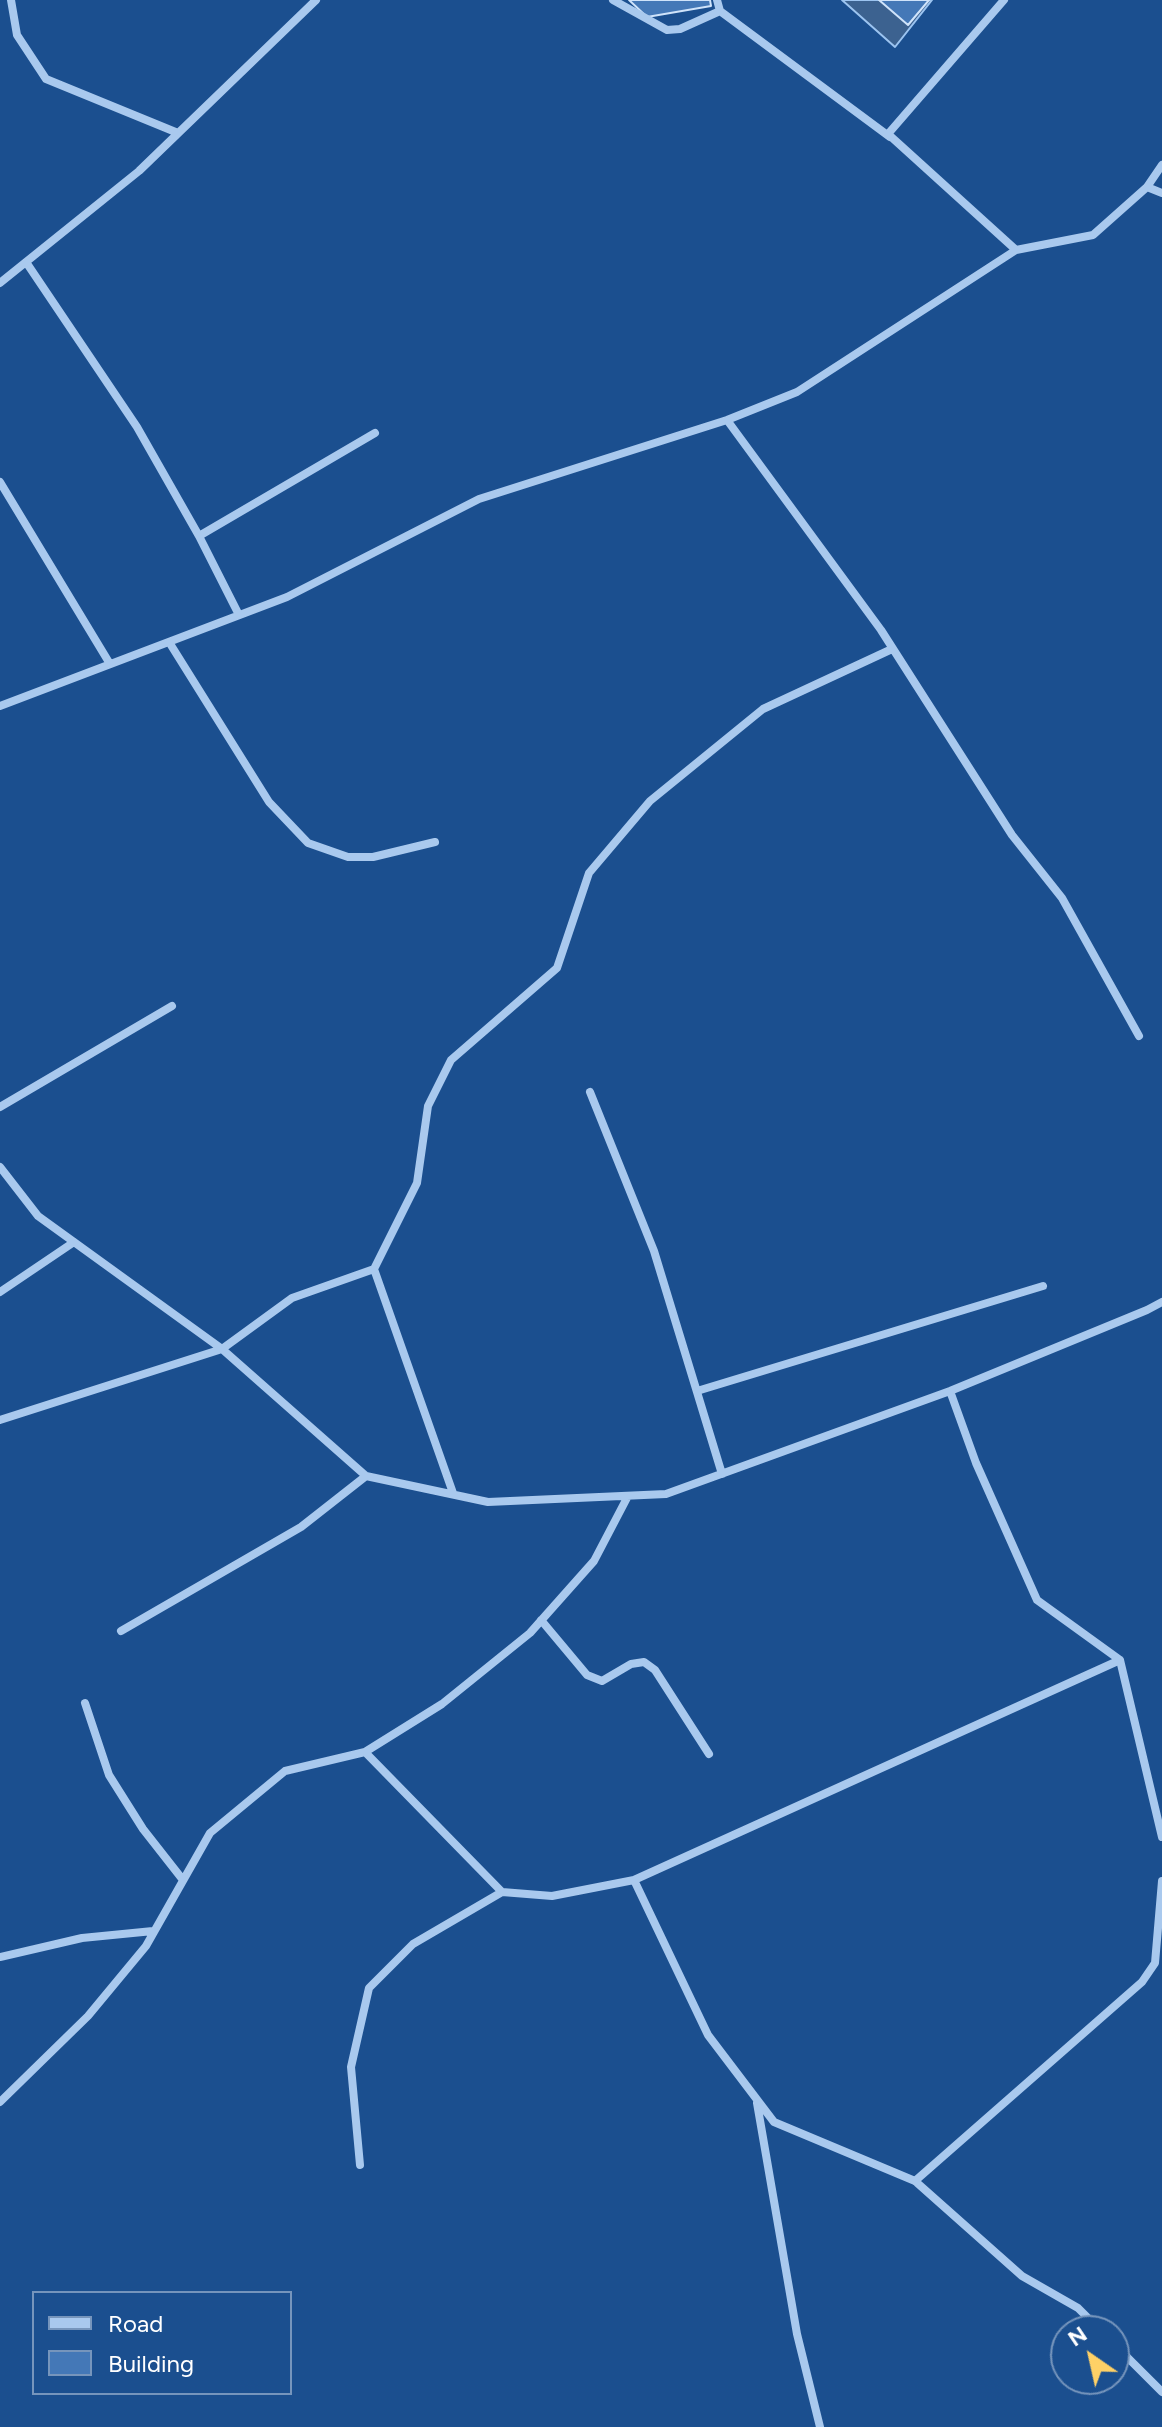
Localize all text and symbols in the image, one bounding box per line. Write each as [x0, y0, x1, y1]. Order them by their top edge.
legend [32, 2291, 292, 2395]
text: Road [108, 2309, 163, 2338]
north arrow [1050, 2315, 1130, 2395]
text: N [1063, 2320, 1092, 2352]
text: Building [108, 2349, 194, 2378]

